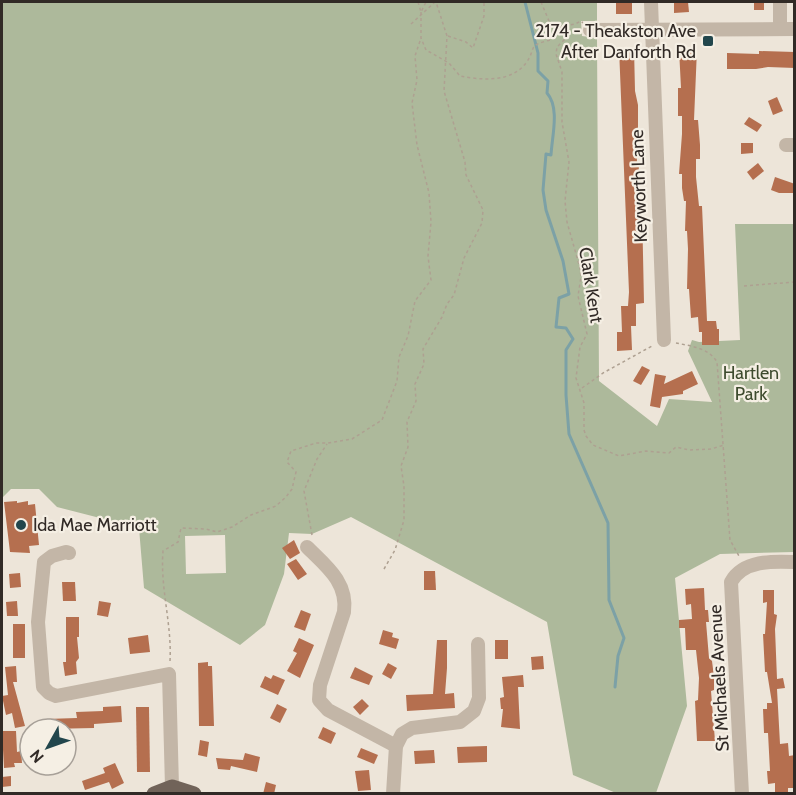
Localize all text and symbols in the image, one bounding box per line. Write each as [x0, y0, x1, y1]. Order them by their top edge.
place label: 2174 - Theakston Ave After Danforth Rd [535, 20, 696, 63]
marker: 2174 - Theakston Ave After Danforth Rd [701, 34, 715, 48]
street label: Keyworth Lane [626, 129, 652, 243]
street label: Clark Kent [574, 245, 608, 325]
park label: Hartlen Park [723, 362, 779, 405]
place label: Ida Mae Marriott [33, 514, 157, 536]
marker: Ida Mae Marriott [14, 518, 28, 532]
street label: St Michaels Avenue [704, 604, 734, 752]
north arrow [18, 717, 78, 777]
text: N [26, 746, 48, 767]

